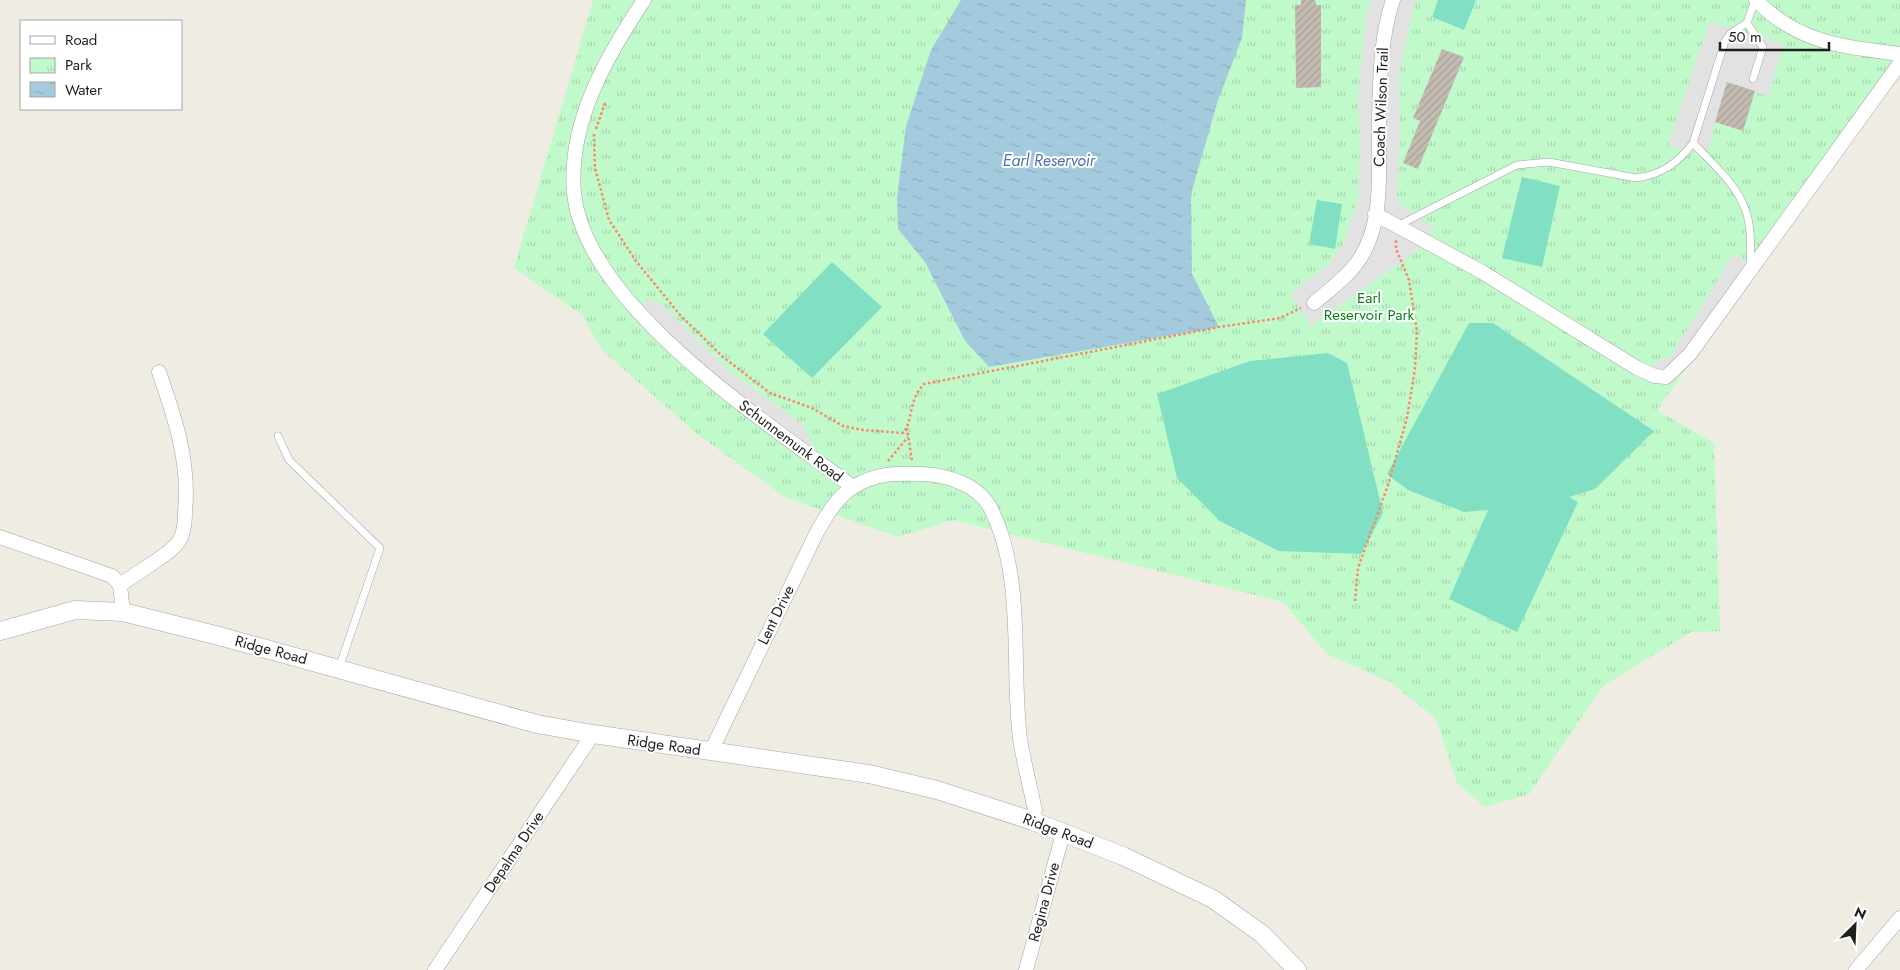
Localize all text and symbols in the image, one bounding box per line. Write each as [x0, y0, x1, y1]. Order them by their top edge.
legend [20, 20, 182, 110]
scale bar [1720, 20, 1829, 52]
text: 50 m [1728, 26, 1762, 48]
text: Road [65, 29, 97, 51]
street label: Coach Wilson Trail [1368, 47, 1394, 167]
text: Park [65, 54, 92, 76]
text: Water [65, 79, 103, 101]
water label: Earl Reservoir [1003, 149, 1097, 172]
park label: Earl Reservoir Park [1324, 287, 1415, 326]
street label: Schunnemunk Road [734, 394, 848, 488]
street label: Lent Drive [752, 581, 800, 648]
street label: Ridge Road [232, 630, 310, 670]
street label: Ridge Road [626, 729, 702, 761]
street label: Depalma Drive [479, 807, 550, 897]
street label: Ridge Road [1020, 807, 1096, 855]
street label: Regina Drive [1023, 860, 1065, 944]
north arrow [1830, 900, 1880, 950]
text: N [1851, 902, 1869, 925]

